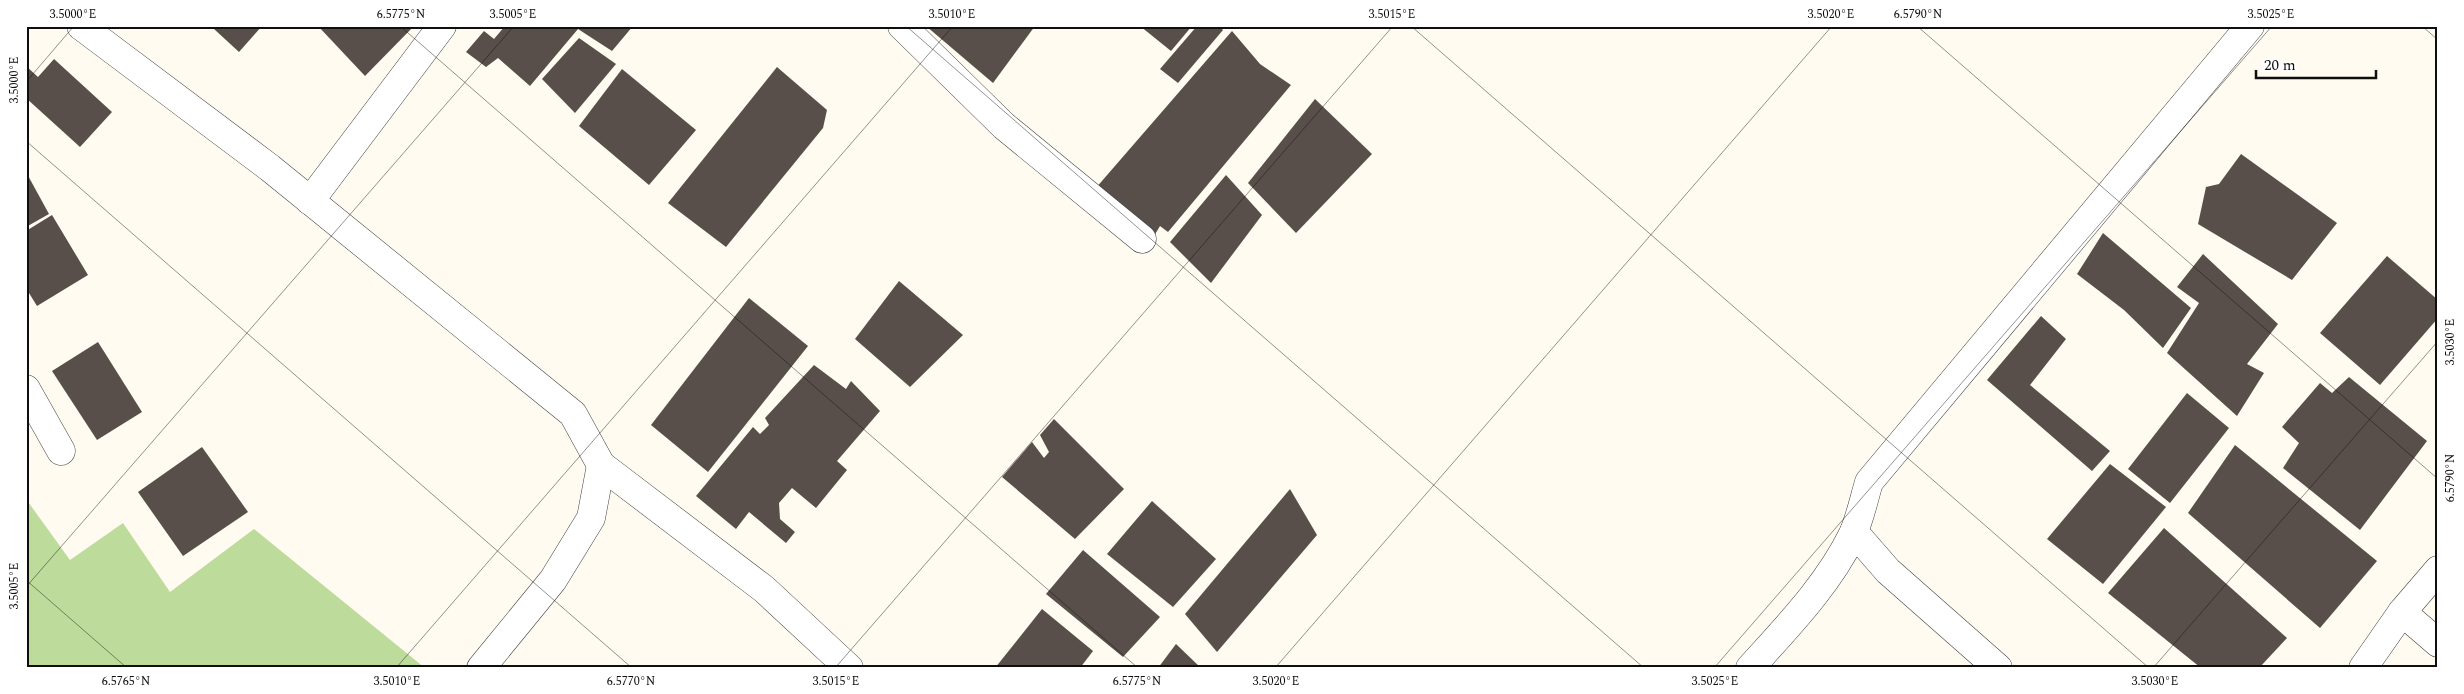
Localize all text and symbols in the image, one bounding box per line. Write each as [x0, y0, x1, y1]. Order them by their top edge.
text: 3.5000°E [50, 5, 96, 24]
text: 6.5775°N [377, 5, 425, 24]
text: 3.5005°E [490, 5, 536, 24]
text: 3.5010°E [929, 5, 975, 24]
text: 3.5015°E [1369, 5, 1415, 24]
text: 3.5020°E [1808, 5, 1854, 24]
text: 6.5790°N [1894, 5, 1942, 24]
text: 3.5025°E [2248, 5, 2294, 24]
scale bar [2256, 48, 2376, 80]
text: 20 m [2264, 54, 2296, 77]
text: 3.5000°E [5, 57, 24, 103]
text: 3.5030°E [2441, 319, 2460, 365]
text: 6.5790°N [2441, 454, 2460, 502]
text: 3.5005°E [5, 563, 24, 609]
text: 6.5765°N [102, 672, 150, 691]
text: 3.5010°E [374, 672, 420, 691]
text: 6.5770°N [607, 672, 655, 691]
text: 3.5015°E [813, 672, 859, 691]
text: 6.5775°N [1113, 672, 1161, 691]
text: 3.5020°E [1253, 672, 1299, 691]
text: 3.5025°E [1692, 672, 1738, 691]
text: 3.5030°E [2132, 672, 2178, 691]

